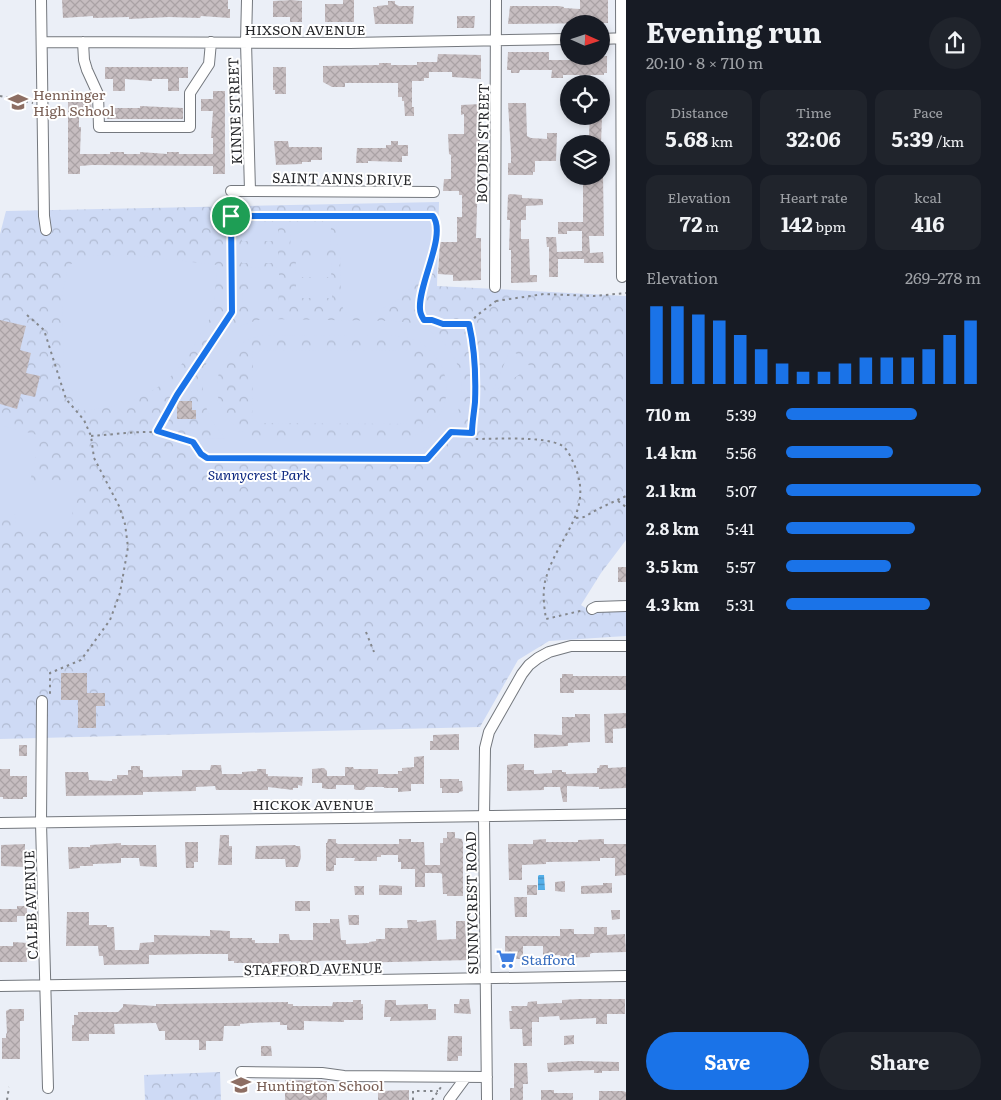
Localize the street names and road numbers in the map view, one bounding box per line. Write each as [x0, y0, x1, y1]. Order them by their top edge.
street label: HIXSON AVENUE [245, 19, 365, 39]
street label: KINNE STREET [222, 57, 246, 165]
street label: BOYDEN STREET [471, 83, 493, 203]
street label: SAINT ANNS DRIVE [272, 167, 412, 189]
street label: HICKOK AVENUE [252, 794, 374, 814]
street label: SUNNYCREST ROAD [460, 831, 482, 975]
street label: CALEB AVENUE [18, 850, 42, 960]
street label: STAFFORD AVENUE [244, 957, 383, 979]

